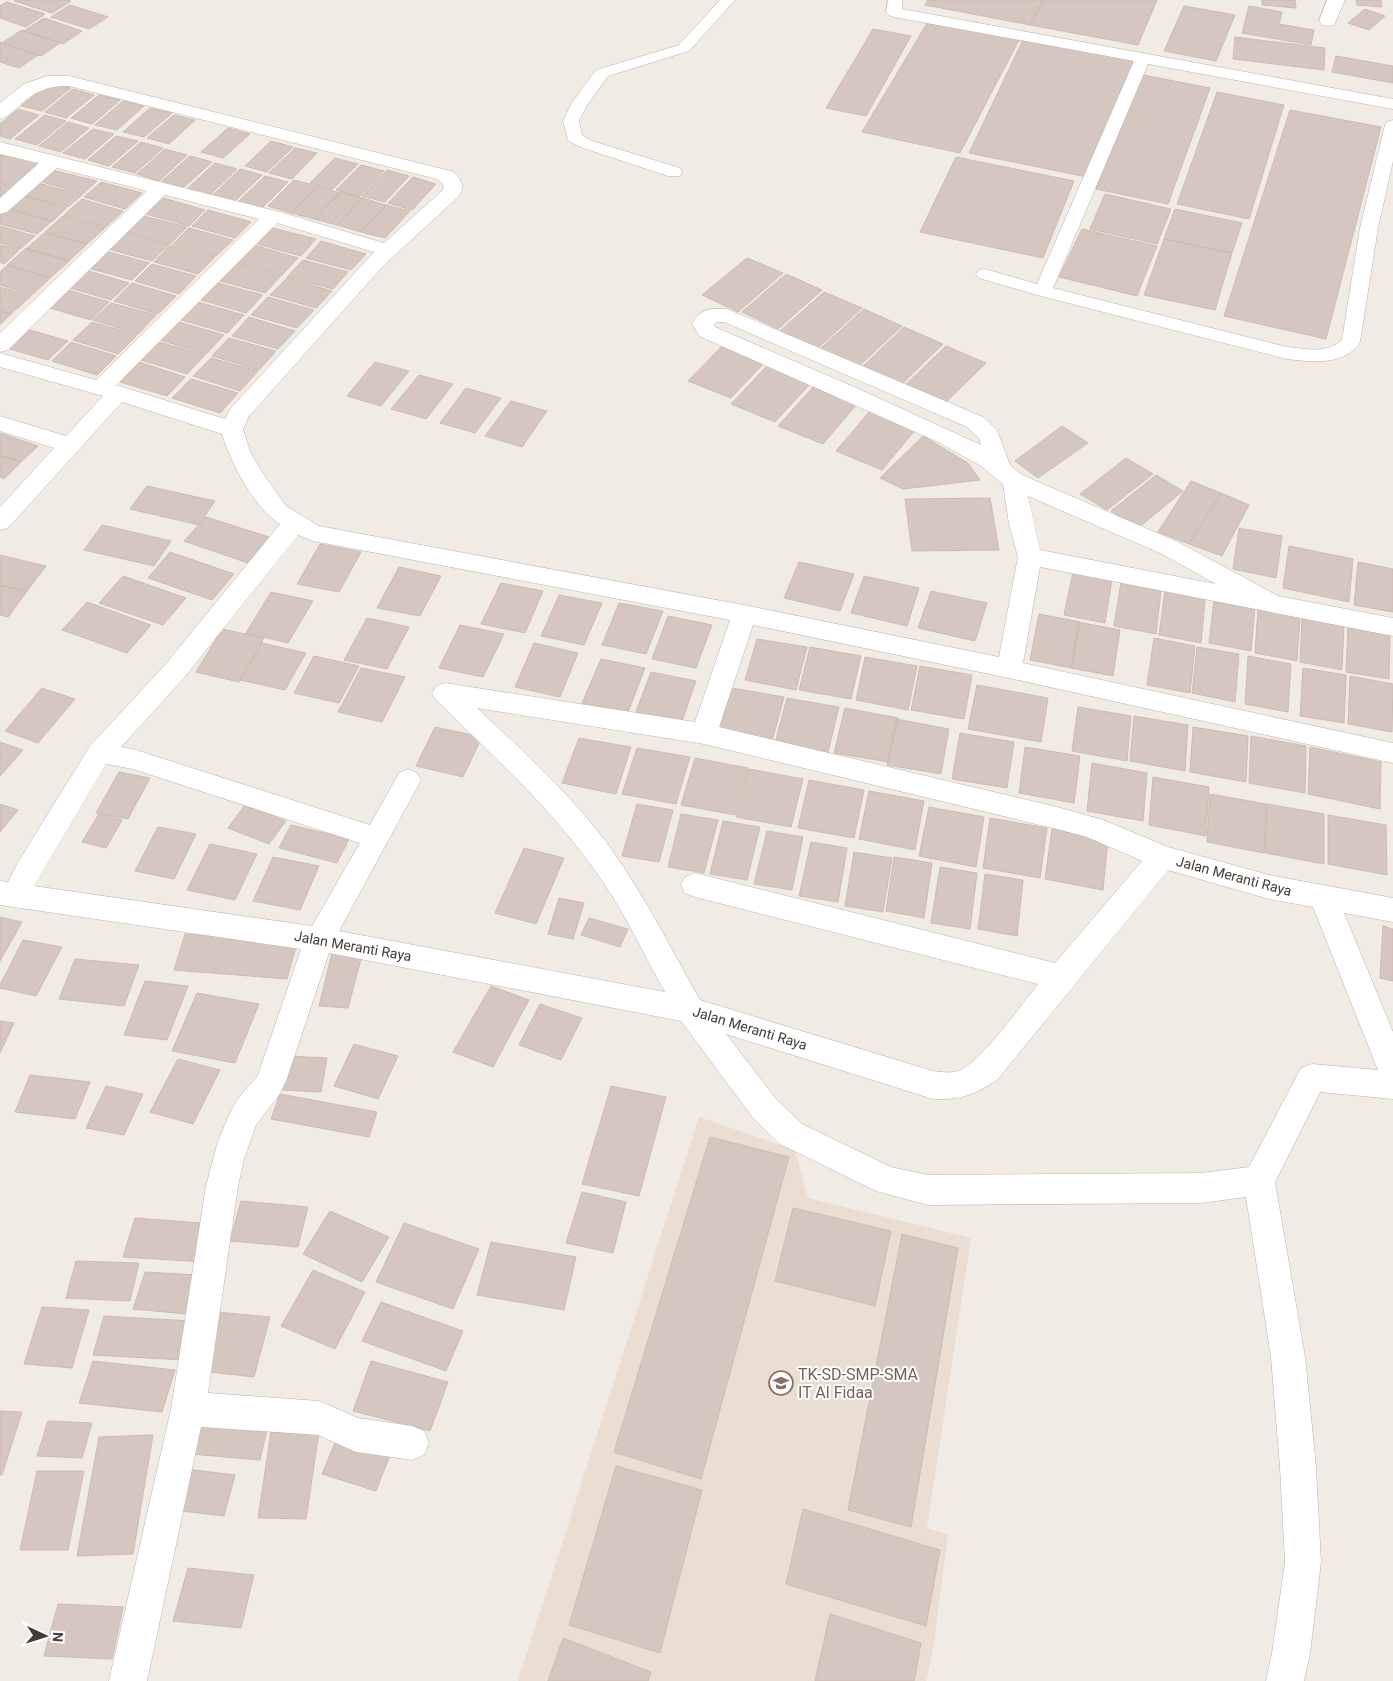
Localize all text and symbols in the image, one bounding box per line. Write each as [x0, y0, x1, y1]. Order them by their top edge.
street label: Jalan Meranti Raya [1175, 853, 1293, 899]
street label: Jalan Meranti Raya [293, 928, 413, 964]
street label: Jalan Meranti Raya [691, 1003, 809, 1053]
place label: TK-SD-SMP-SMA IT Al Fidaa [798, 1365, 919, 1402]
school or university icon: TK-SD-SMP-SMA IT Al Fidaa [768, 1370, 794, 1396]
north arrow [20, 1611, 70, 1661]
text: N [50, 1631, 66, 1642]

